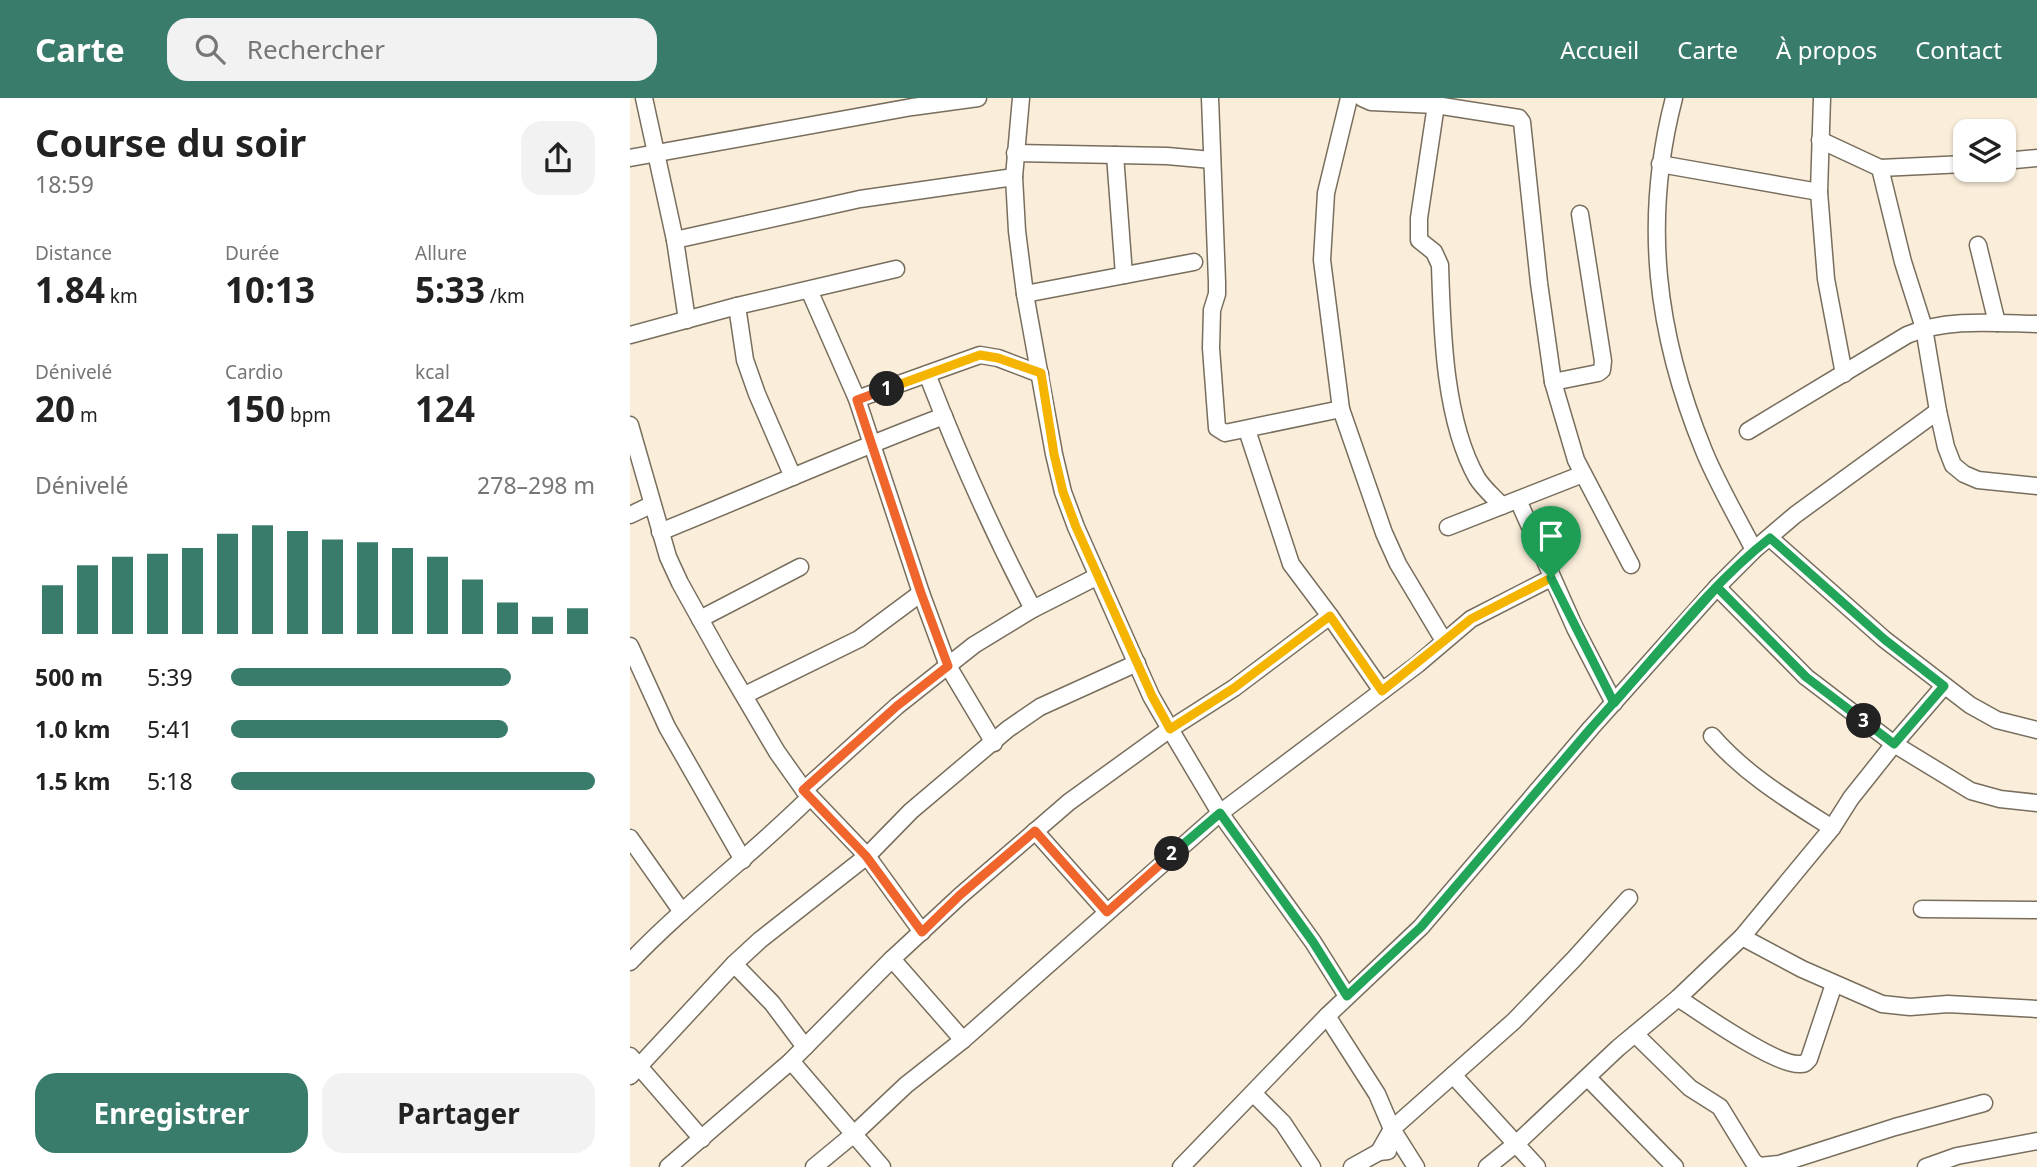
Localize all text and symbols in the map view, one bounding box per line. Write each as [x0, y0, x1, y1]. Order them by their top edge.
search box [167, 18, 657, 81]
text: Carte [35, 27, 125, 72]
icon: search [191, 30, 229, 68]
text: Rechercher [247, 31, 385, 67]
text: Accueil [1560, 33, 1639, 66]
text: Carte [1677, 33, 1738, 66]
text: À propos [1776, 33, 1877, 66]
text: Contact [1915, 33, 2002, 66]
text: Course du soir [35, 116, 306, 168]
map controls [1953, 119, 2016, 182]
button: layers [1953, 119, 2016, 182]
button: share [521, 121, 595, 195]
text: 18:59 [35, 168, 94, 200]
text: Distance [35, 240, 112, 266]
text: Durée [225, 240, 280, 266]
text: Allure [415, 240, 467, 266]
text: 1.84 [35, 266, 105, 313]
text: 10:13 [225, 266, 315, 313]
text: 5:33 [415, 266, 485, 313]
text: km [105, 283, 138, 309]
text: /km [485, 283, 525, 309]
text: Dénivelé [35, 359, 112, 385]
text: Cardio [225, 359, 283, 385]
text: kcal [415, 359, 450, 385]
pin: 1 [870, 372, 904, 406]
text: 1 [881, 375, 892, 401]
text: 20 [35, 385, 75, 432]
text: 150 [225, 385, 285, 432]
text: 124 [415, 385, 475, 432]
text: m [75, 402, 98, 428]
text: bpm [285, 402, 331, 428]
text: Dénivelé [35, 469, 128, 501]
text: 278–298 m [477, 469, 595, 501]
pin [1521, 506, 1581, 578]
icon: arrive [1532, 517, 1570, 555]
text: 500 m [35, 661, 103, 693]
text: 5:39 [147, 661, 193, 693]
pin: 3 [1846, 704, 1882, 738]
text: 3 [1858, 707, 1869, 733]
text: 1.0 km [35, 713, 110, 745]
text: 5:41 [147, 713, 193, 745]
text: 1.5 km [35, 765, 110, 797]
text: 5:18 [147, 765, 193, 797]
pin: 2 [1154, 836, 1190, 872]
text: 2 [1166, 840, 1177, 866]
button: Enregistrer [35, 1073, 308, 1153]
button: Partager [322, 1073, 595, 1153]

